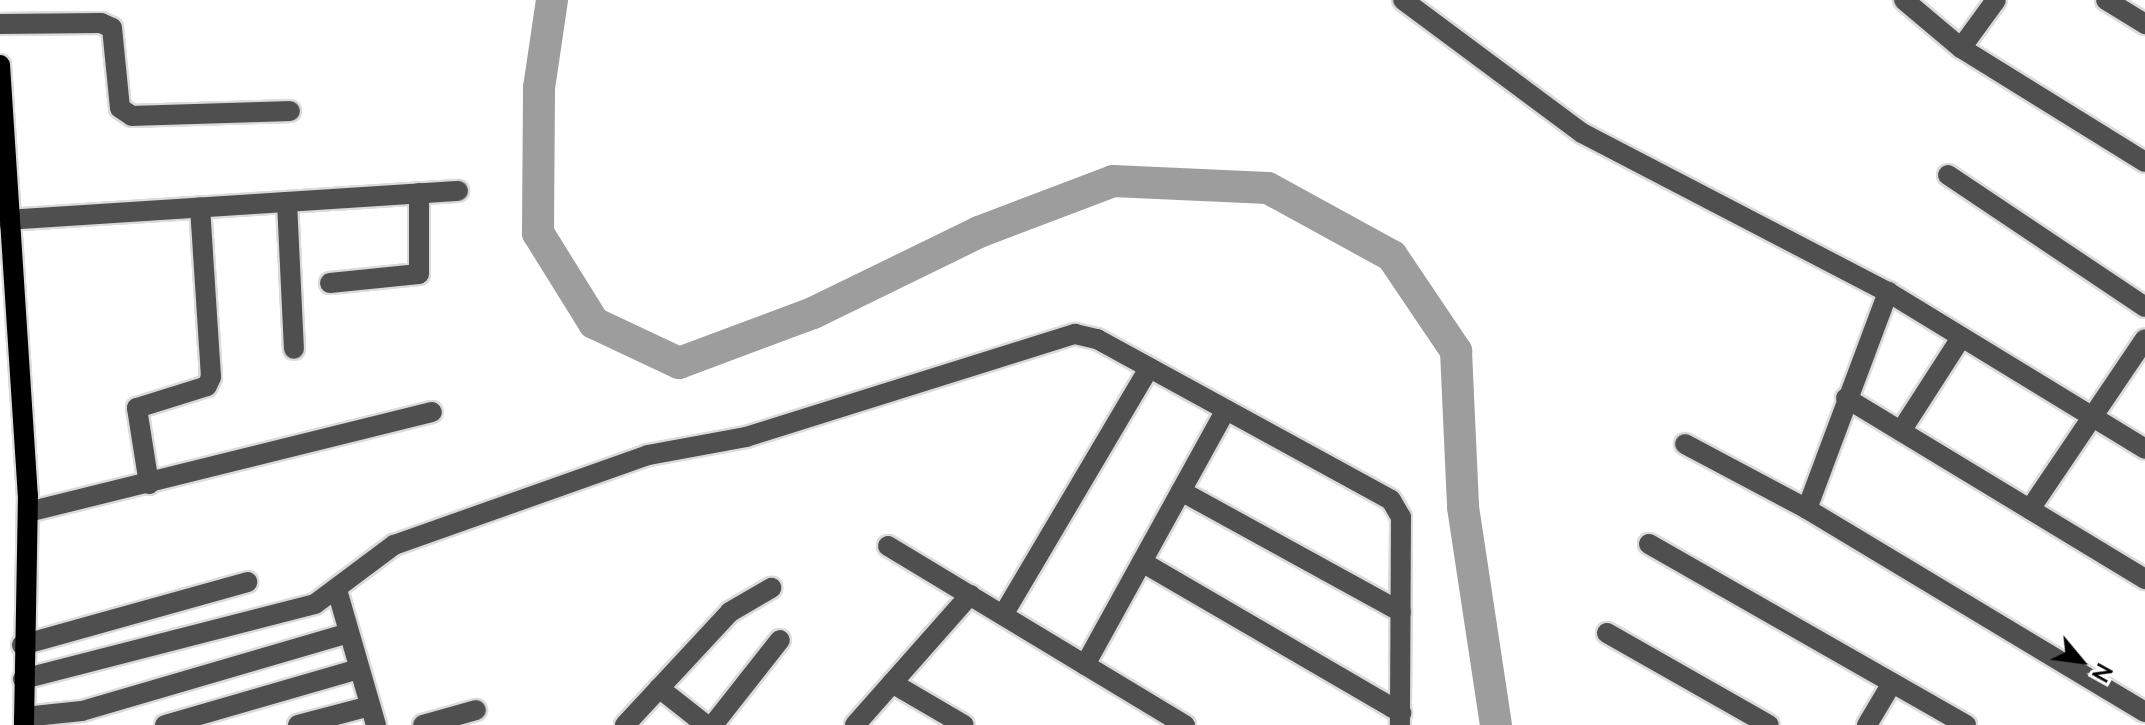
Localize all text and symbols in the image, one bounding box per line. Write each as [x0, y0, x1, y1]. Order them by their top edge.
north arrow [2041, 621, 2121, 701]
text: N [2087, 659, 2118, 687]

